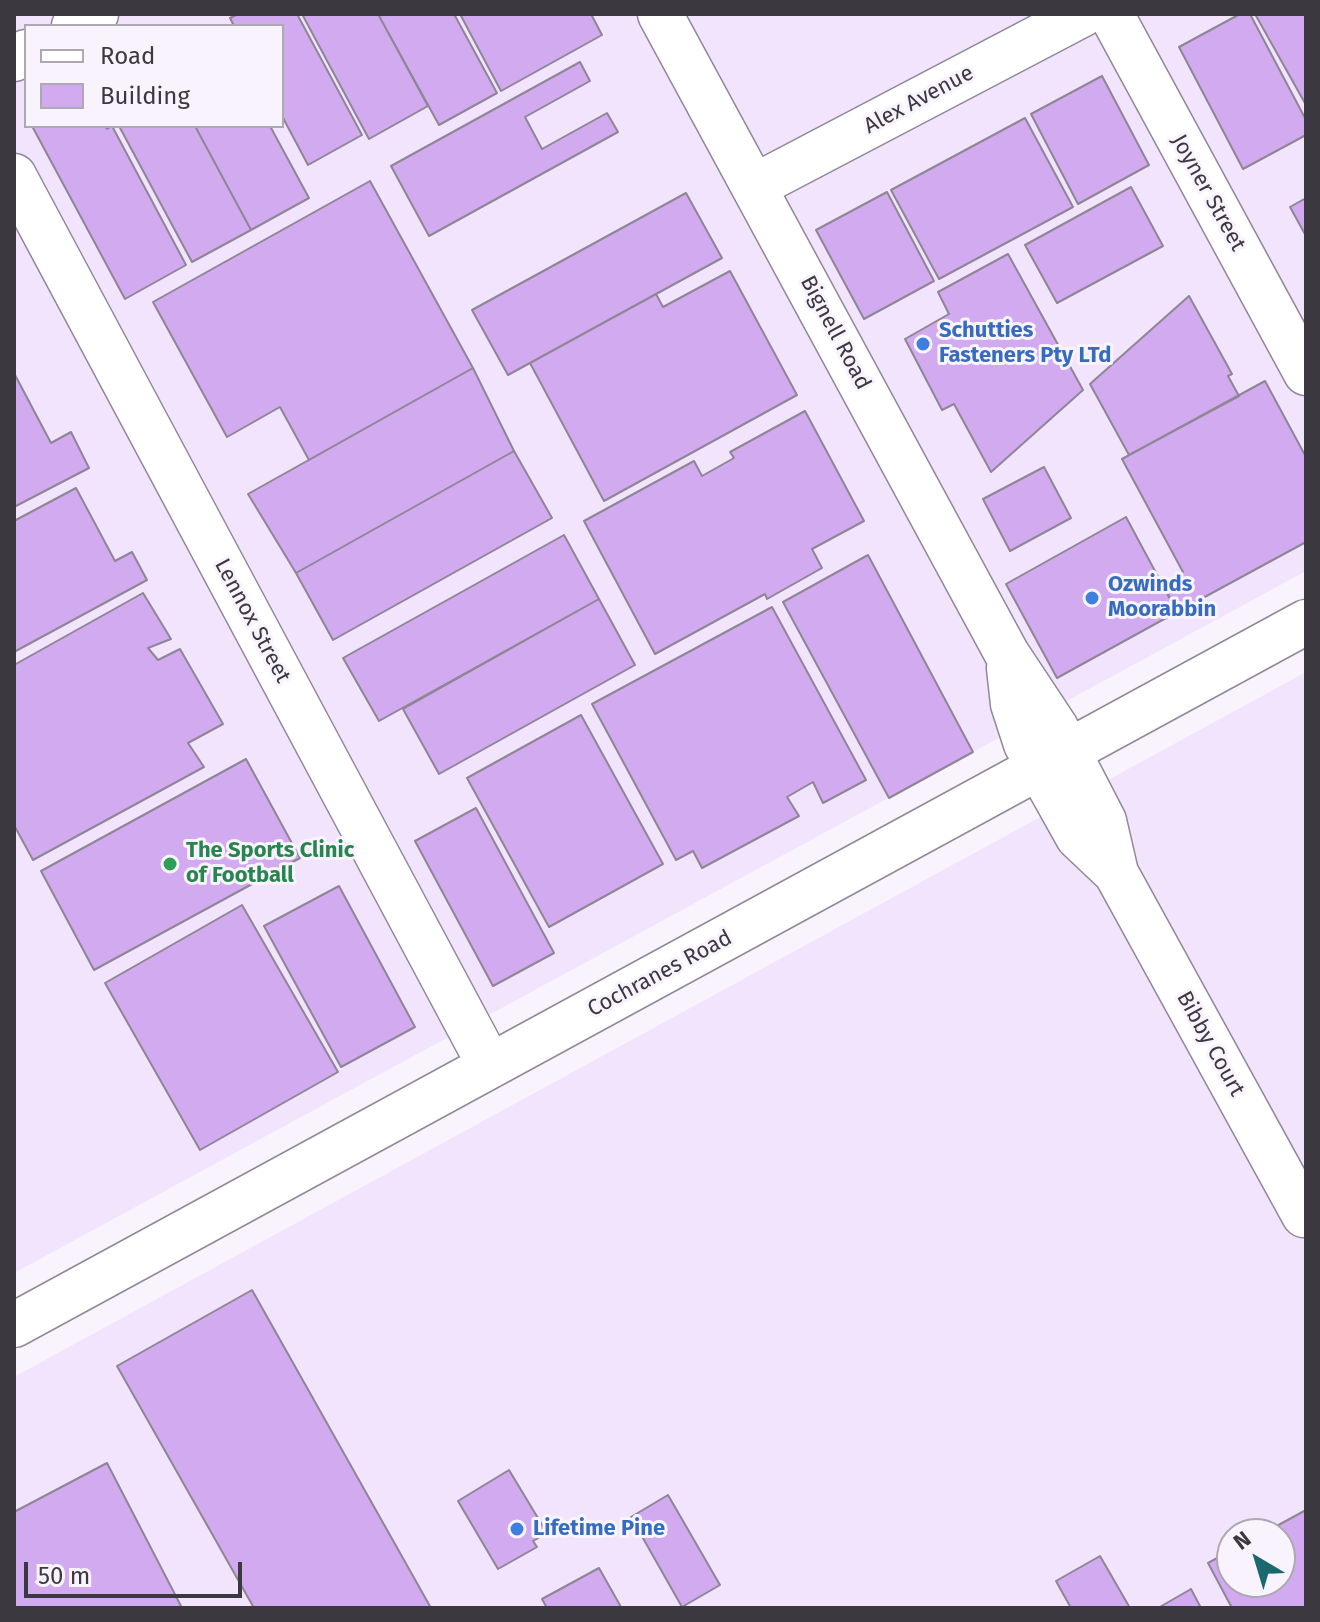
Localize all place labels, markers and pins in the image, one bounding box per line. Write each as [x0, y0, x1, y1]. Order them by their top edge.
place label: Schutties Fasteners Pty LTd [939, 318, 1112, 370]
marker: Schutties Fasteners Pty LTd [914, 335, 932, 353]
place label: Ozwinds Moorabbin [1108, 572, 1216, 624]
marker: Ozwinds Moorabbin [1083, 589, 1101, 607]
place label: The Sports Clinic of Football [186, 838, 354, 890]
marker: The Sports Clinic of Football [161, 855, 179, 873]
place label: Lifetime Pine [533, 1516, 665, 1542]
marker: Lifetime Pine [508, 1520, 526, 1538]

